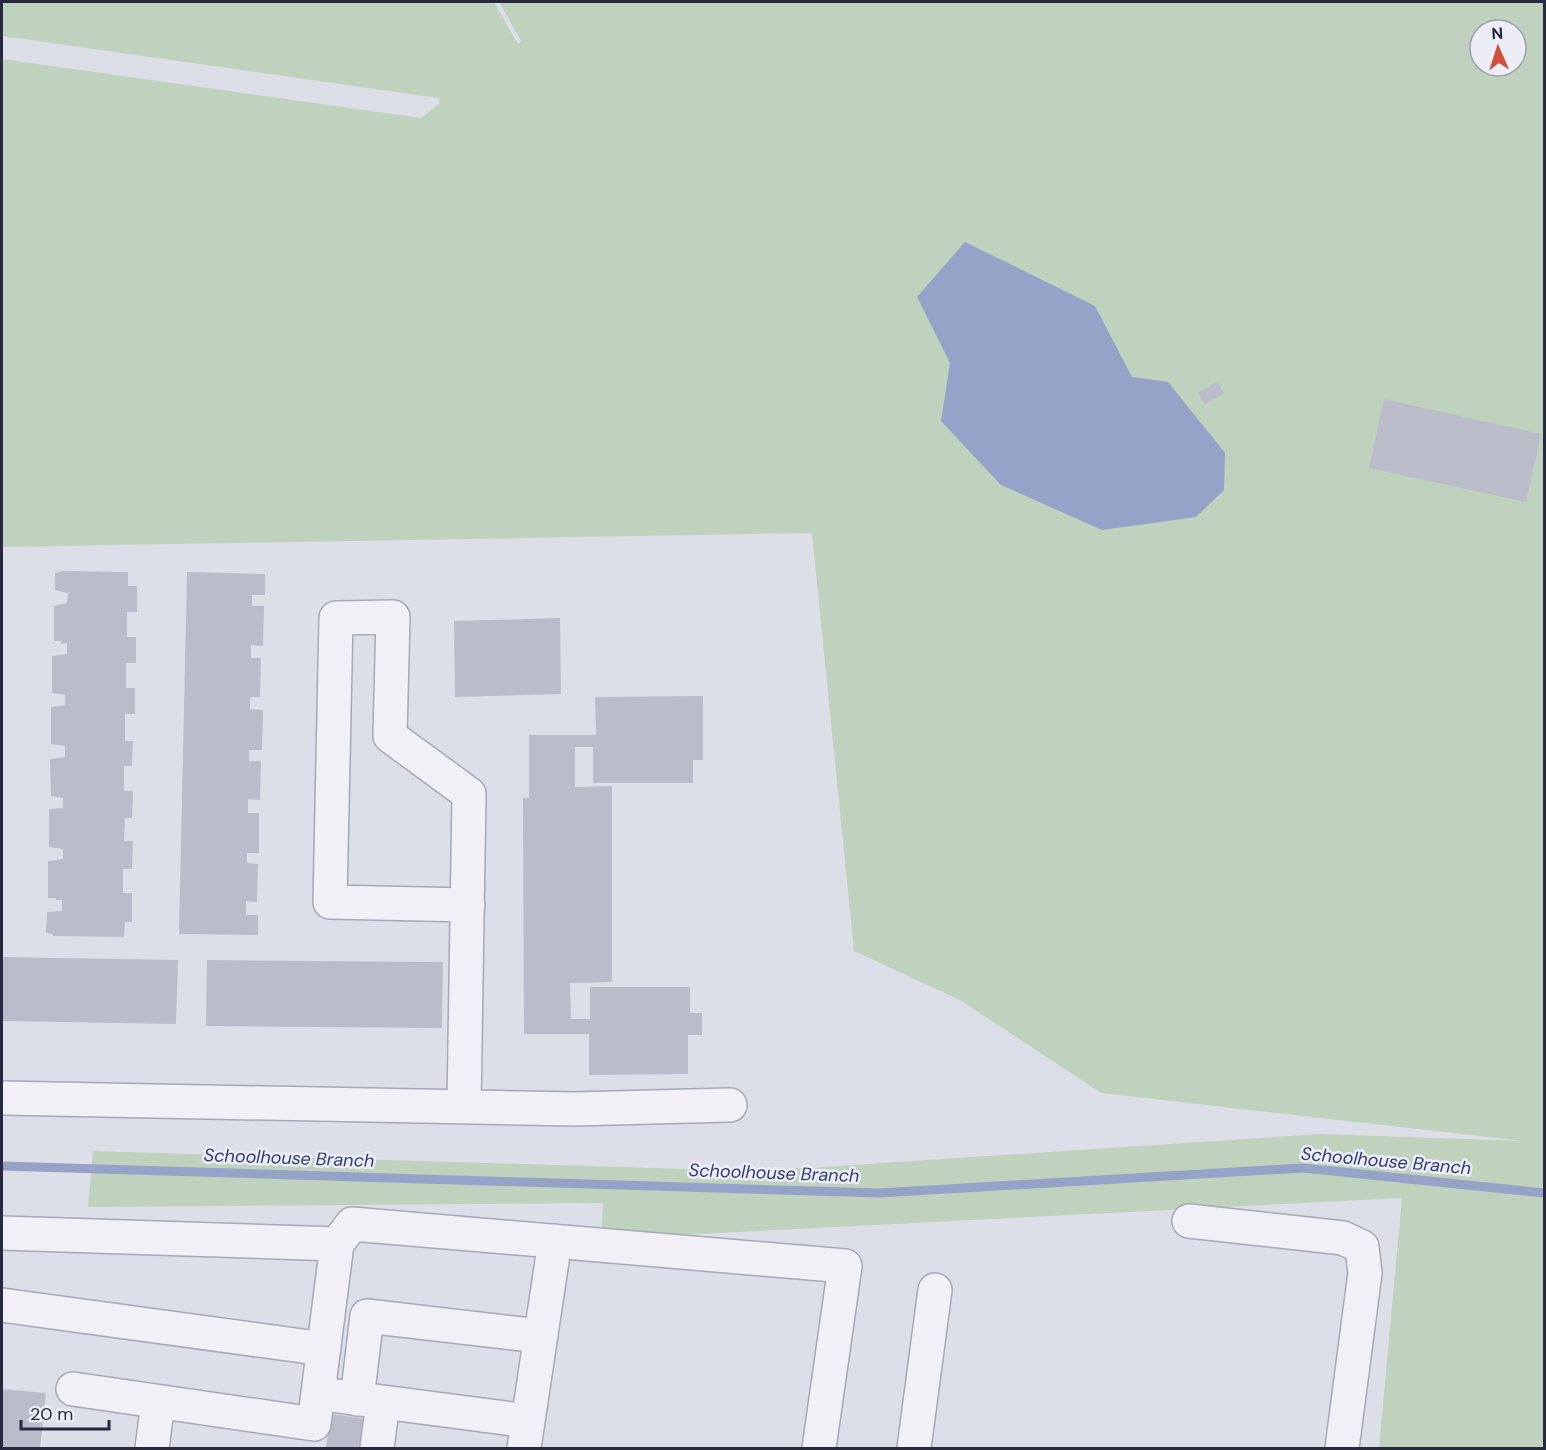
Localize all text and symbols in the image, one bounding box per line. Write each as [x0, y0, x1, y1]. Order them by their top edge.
north arrow [1468, 18, 1528, 78]
text: N [1491, 23, 1504, 44]
water label: Schoolhouse Branch [1300, 1142, 1472, 1180]
water label: Schoolhouse Branch [203, 1143, 375, 1173]
water label: Schoolhouse Branch [688, 1158, 860, 1188]
scale bar [21, 1393, 110, 1431]
text: 20 m [30, 1402, 73, 1426]

